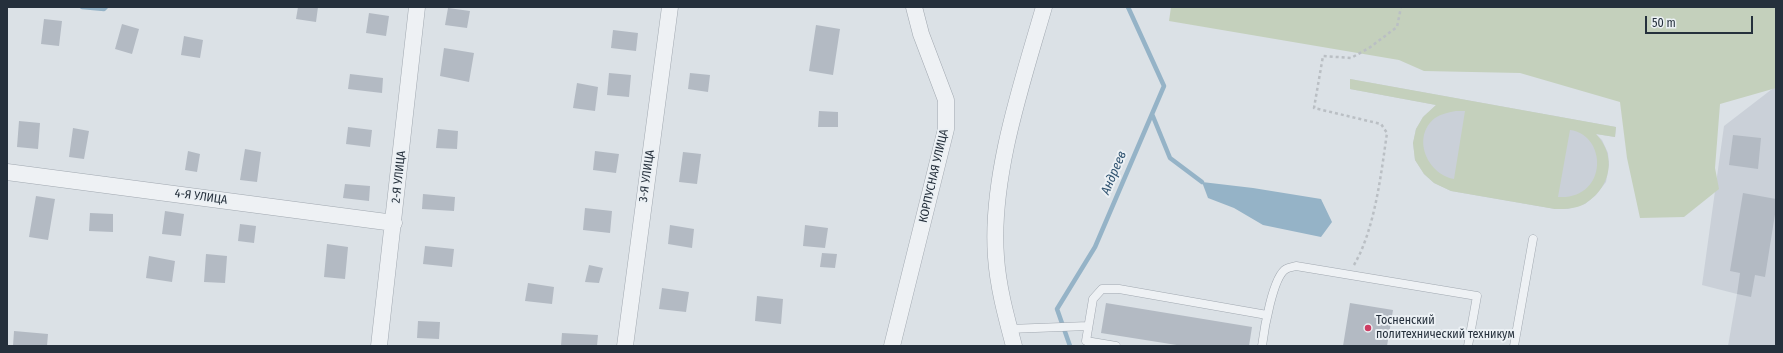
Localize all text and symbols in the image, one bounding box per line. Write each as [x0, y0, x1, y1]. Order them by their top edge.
scale bar [1647, 8, 1755, 34]
text: 50 m [1652, 16, 1676, 30]
street label: КОРПУСНАЯ УЛИЦА [916, 128, 952, 224]
street label: 3-Я УЛИЦА [636, 149, 658, 203]
water label: Андреев [1098, 149, 1130, 197]
street label: 2-Я УЛИЦА [389, 150, 409, 204]
street label: 4-Я УЛИЦА [174, 186, 228, 208]
place label: Тосненский политехнический техникум [1376, 314, 1515, 342]
marker: Тосненский политехнический техникум [1363, 323, 1373, 333]

